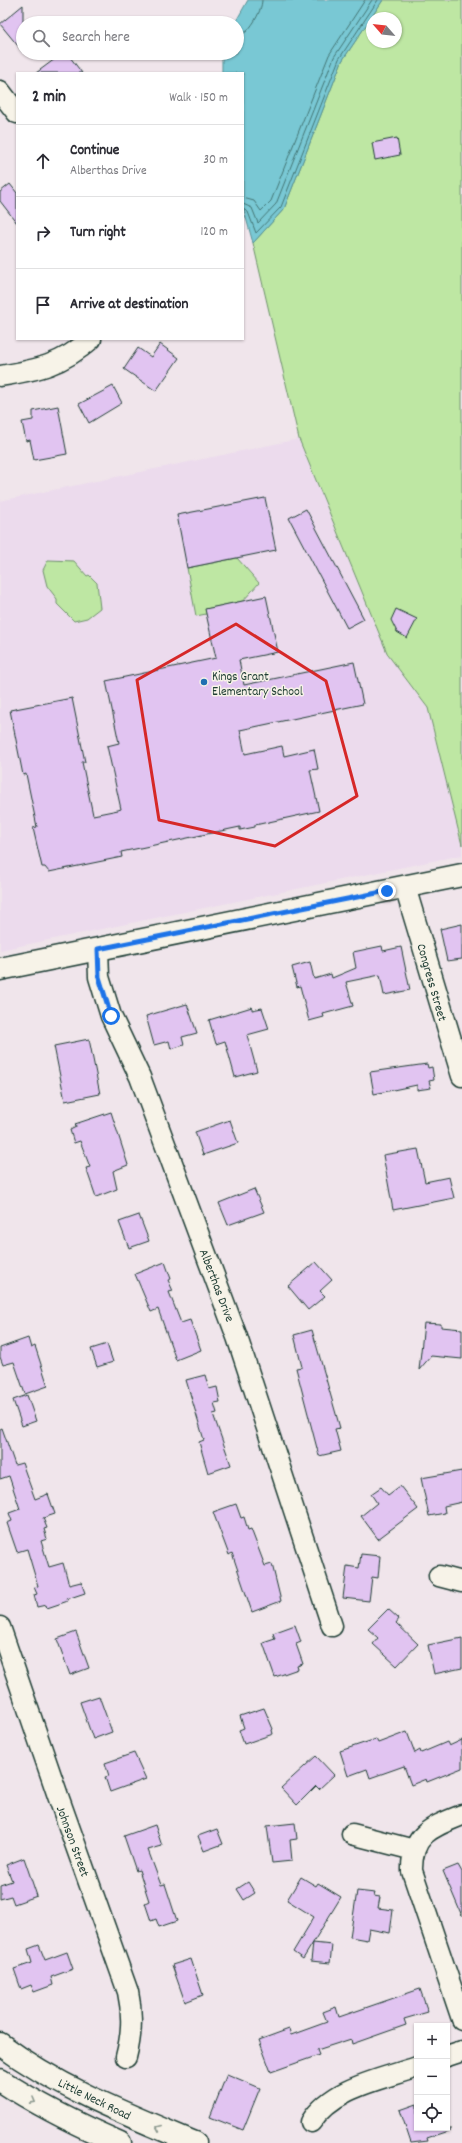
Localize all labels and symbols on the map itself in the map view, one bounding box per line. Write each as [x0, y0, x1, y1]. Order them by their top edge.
north arrow [366, 12, 402, 48]
place label: Kings Grant Elementary School [212, 668, 303, 702]
marker: Kings Grant Elementary School [199, 677, 209, 687]
route end [378, 882, 396, 900]
street label: Congress Street [410, 942, 451, 1024]
route start [102, 1007, 120, 1025]
street label: Alberthas Drive [193, 1247, 238, 1325]
street label: Johnson Street [50, 1804, 93, 1880]
street label: Little Neck Road [54, 2074, 134, 2126]
one-way arrow [29, 2096, 36, 2104]
one-way arrow [156, 2125, 164, 2133]

